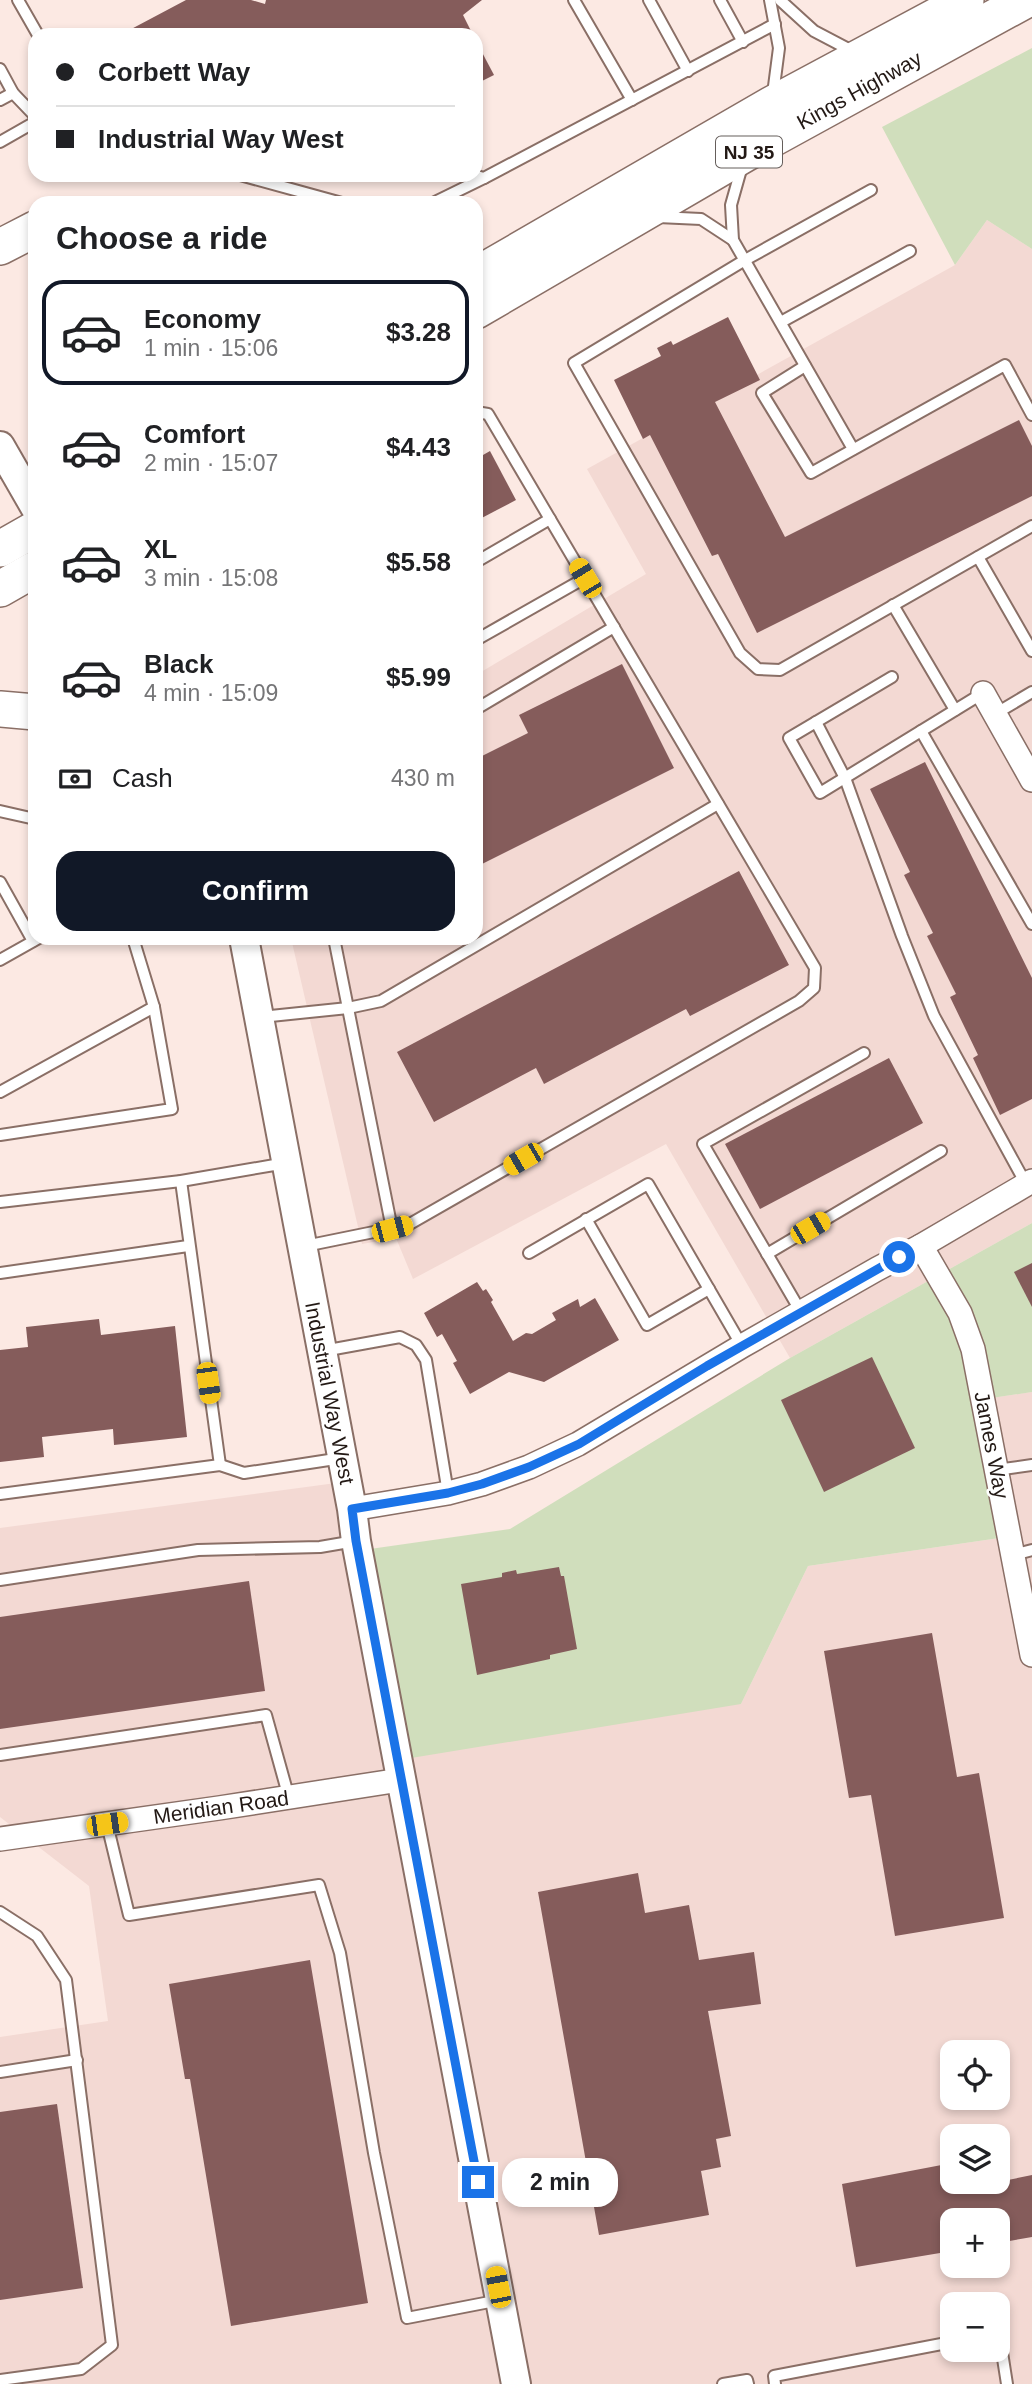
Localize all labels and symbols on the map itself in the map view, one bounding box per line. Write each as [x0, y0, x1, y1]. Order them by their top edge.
street label: Kings Highway [793, 46, 926, 134]
road number: NJ 35 [716, 136, 782, 168]
car [566, 555, 605, 601]
car [500, 1139, 547, 1179]
car [787, 1208, 834, 1248]
car [369, 1213, 416, 1245]
route start [883, 1241, 915, 1273]
street label: Industrial Way West [301, 1300, 359, 1486]
car [195, 1361, 222, 1405]
street label: James Way [970, 1389, 1014, 1501]
street label: Meridian Road [152, 1786, 290, 1828]
car [85, 1811, 130, 1837]
callout: 2 min [503, 2158, 618, 2206]
route end [462, 2166, 494, 2198]
car [484, 2264, 513, 2310]

